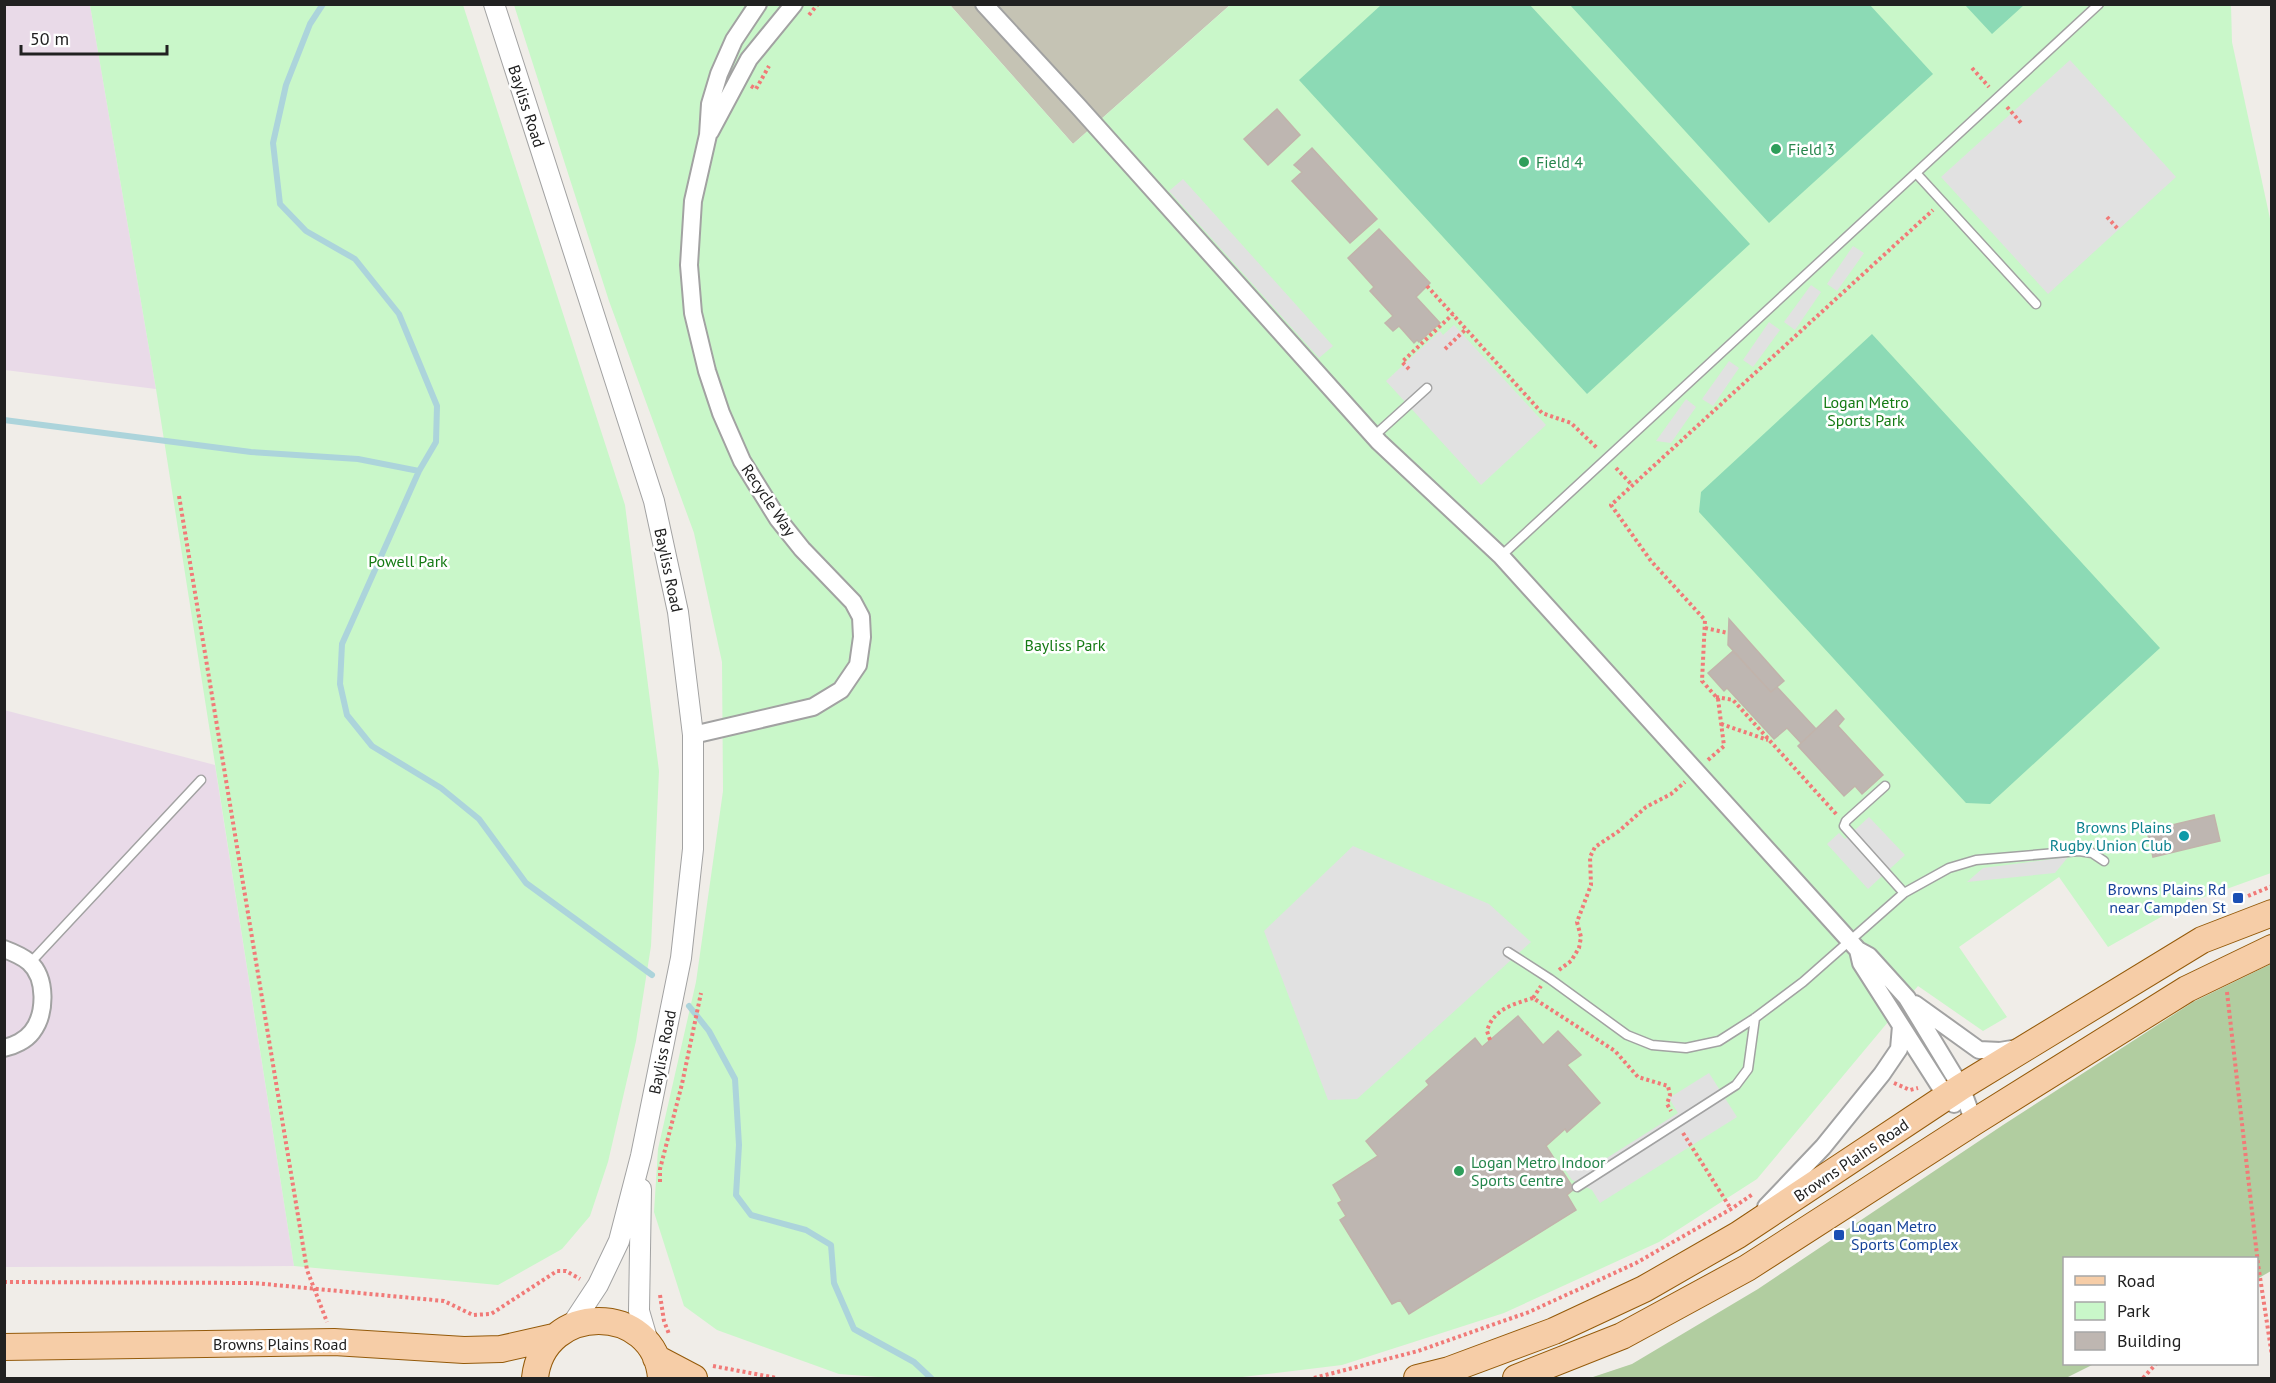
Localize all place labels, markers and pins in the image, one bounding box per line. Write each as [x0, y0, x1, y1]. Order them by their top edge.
place label: Field 3 [1788, 139, 1835, 159]
marker: Field 3 [1769, 142, 1783, 156]
place label: Field 4 [1536, 152, 1583, 172]
marker: Field 4 [1517, 155, 1531, 169]
place label: Browns Plains Rugby Union Club [2050, 817, 2172, 855]
marker: Browns Plains Rugby Union Club [2177, 829, 2191, 843]
place label: Browns Plains Rd near Campden St [2108, 879, 2227, 917]
marker: Browns Plains Rd near Campden St [2231, 891, 2245, 905]
place label: Logan Metro Indoor Sports Centre [1471, 1152, 1606, 1190]
marker: Logan Metro Indoor Sports Centre [1452, 1164, 1466, 1178]
place label: Logan Metro Sports Complex [1851, 1216, 1959, 1254]
marker: Logan Metro Sports Complex [1832, 1228, 1846, 1242]

